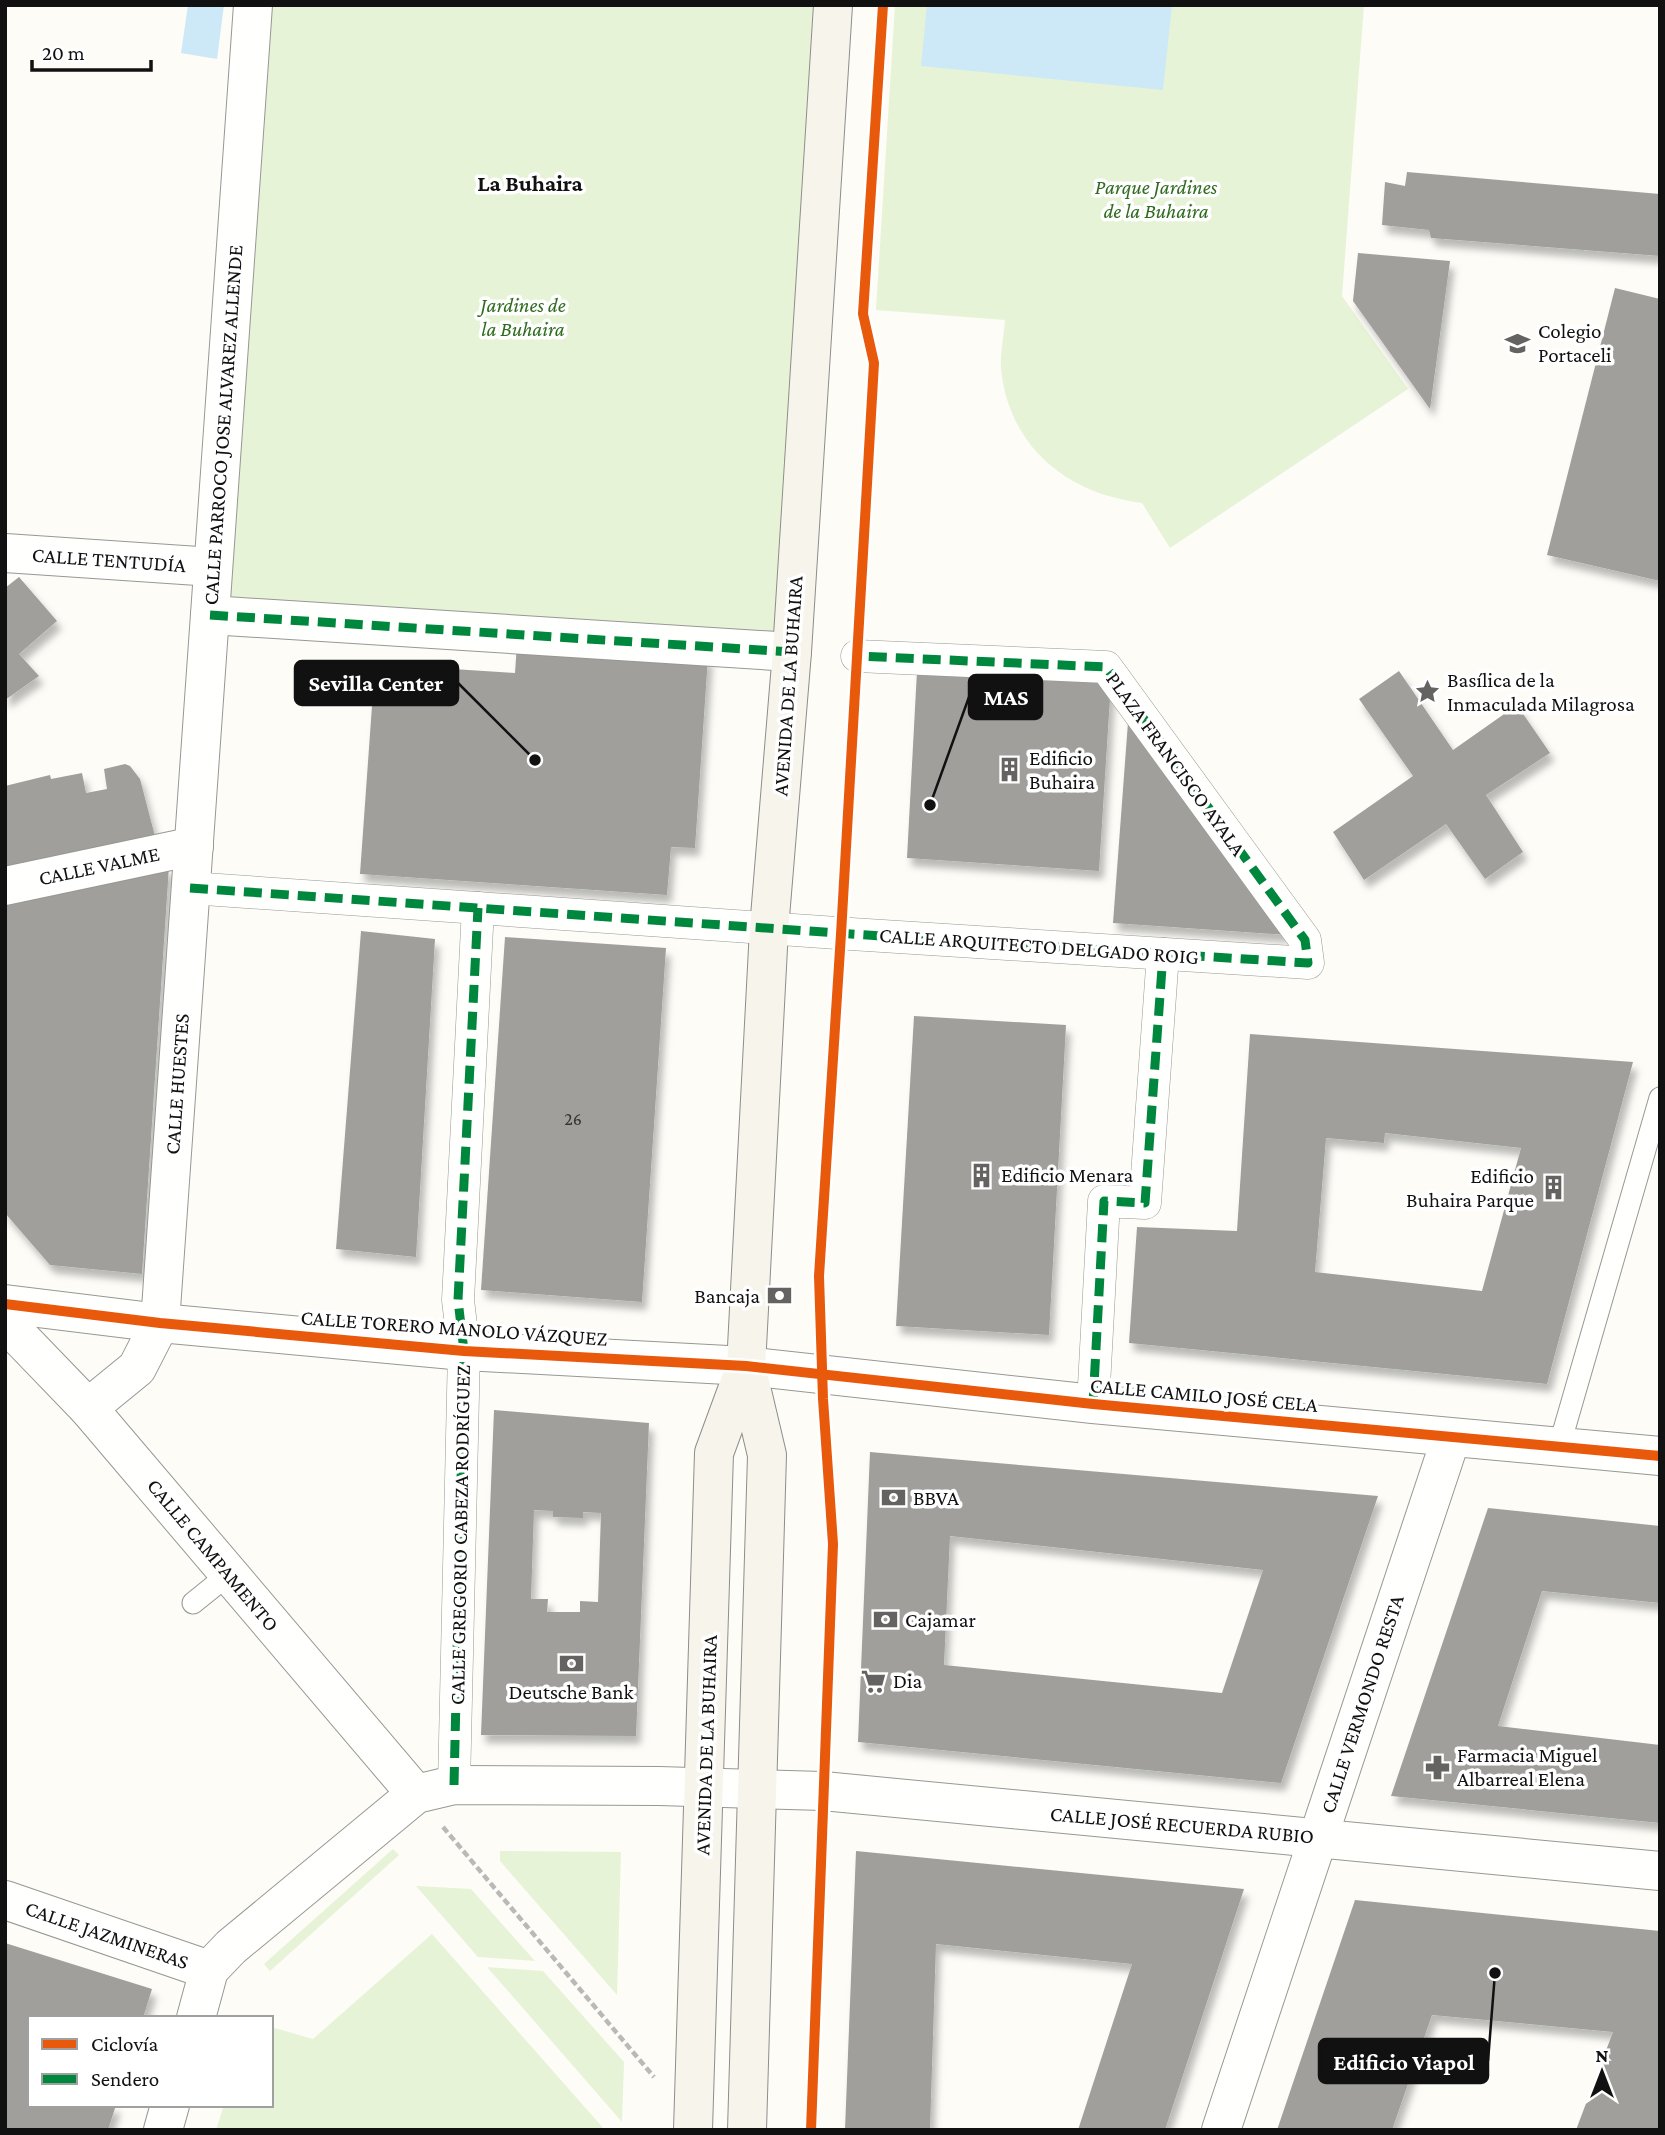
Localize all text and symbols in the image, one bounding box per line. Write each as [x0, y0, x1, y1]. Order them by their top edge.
scale bar [32, 28, 150, 72]
text: 20 m [42, 41, 85, 65]
district label: La Buhaira [477, 170, 584, 196]
park label: Parque Jardines de la Buhaira [1095, 175, 1218, 223]
street label: CALLE PARROCO JOSE ALVAREZ ALLENDE [198, 244, 248, 606]
park label: Jardines de la Buhaira [476, 293, 566, 341]
place label: Colegio Portaceli [1538, 319, 1612, 367]
school or university icon: Colegio Portaceli [1504, 329, 1532, 357]
street label: CALLE TENTUDÍA [31, 543, 187, 577]
street label: AVENIDA DE LA BUHAIRA [768, 575, 808, 797]
callout: Sevilla Center [295, 661, 458, 705]
street label: PLAZA FRANCISCO AYALA [1101, 667, 1251, 861]
place label: Basílica de la Inmaculada Milagrosa [1447, 668, 1635, 716]
text: Sevilla Center [309, 670, 443, 696]
callout: MAS [969, 675, 1042, 719]
place icon: Basílica de la Inmaculada Milagrosa [1413, 678, 1441, 706]
text: MAS [983, 684, 1029, 710]
place label: Edificio Buhaira [1029, 746, 1095, 794]
building icon: Edificio Buhaira [995, 756, 1023, 784]
street label: CALLE VALME [36, 841, 162, 891]
street label: CALLE ARQUITECTO DELGADO ROIG [878, 923, 1200, 969]
street label: CALLE HUESTES [160, 1012, 194, 1155]
house number: 26 [564, 1109, 582, 1129]
building icon: Edificio Menara [967, 1161, 995, 1189]
place label: Edificio Menara [1001, 1163, 1133, 1187]
place label: Edificio Buhaira Parque [1406, 1164, 1534, 1212]
building icon: Edificio Buhaira Parque [1540, 1174, 1568, 1202]
bank icon: Bancaja [766, 1282, 794, 1310]
place label: Bancaja [694, 1284, 760, 1308]
street label: CALLE TORERO MANOLO VÁZQUEZ [300, 1305, 608, 1351]
street label: CALLE GREGORIO CABEZA RODRÍGUEZ [445, 1365, 475, 1705]
street label: CALLE CAMILO JOSÉ CELA [1089, 1373, 1319, 1417]
street label: CALLE CAMPAMENTO [142, 1474, 284, 1636]
bank icon: BBVA [879, 1484, 907, 1512]
place label: BBVA [913, 1486, 959, 1510]
street label: CALLE VERMONDO RESTA [1315, 1592, 1409, 1816]
bank icon: Cajamar [871, 1606, 899, 1634]
place label: Cajamar [905, 1608, 976, 1632]
street label: AVENIDA DE LA BUHAIRA [690, 1634, 722, 1856]
bank icon: Deutsche Bank [557, 1649, 585, 1677]
supermarket icon: Dia [859, 1667, 887, 1695]
place label: Dia [893, 1669, 922, 1693]
place label: Deutsche Bank [509, 1680, 633, 1704]
place label: Farmacia Miguel Albarreal Elena [1457, 1743, 1598, 1791]
pharmacy icon: Farmacia Miguel Albarreal Elena [1423, 1753, 1451, 1781]
street label: CALLE JOSÉ RECUERDA RUBIO [1049, 1802, 1315, 1848]
street label: CALLE JAZMINERAS [22, 1896, 192, 1974]
legend [28, 2016, 273, 2107]
text: Ciclovía [91, 2032, 159, 2056]
north arrow [1567, 2037, 1637, 2107]
callout: Edificio Viapol [1319, 2039, 1488, 2083]
text: N [1596, 2045, 1609, 2066]
text: Edificio Viapol [1333, 2049, 1475, 2075]
text: Sendero [91, 2067, 159, 2091]

